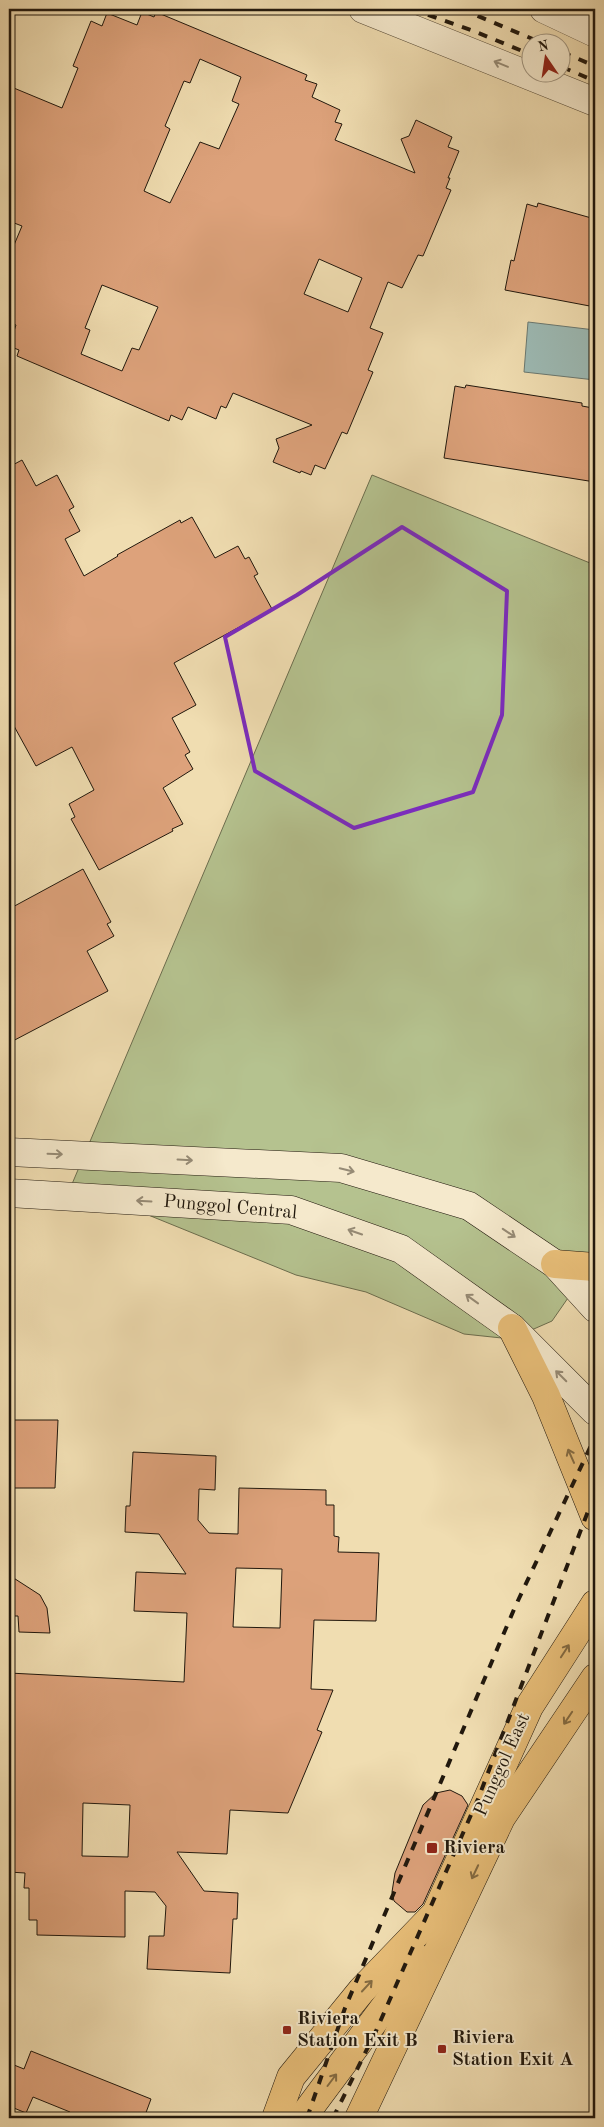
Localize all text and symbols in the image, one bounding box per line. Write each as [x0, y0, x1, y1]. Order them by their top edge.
north arrow [522, 32, 572, 82]
text: N [537, 38, 550, 54]
one-way arrow [494, 59, 509, 69]
one-way arrow [47, 1150, 63, 1159]
one-way arrow [177, 1156, 193, 1165]
one-way arrow [338, 1166, 354, 1176]
street label: Punggol Central [162, 1193, 298, 1223]
one-way arrow [137, 1197, 153, 1206]
one-way arrow [348, 1227, 364, 1236]
one-way arrow [502, 1229, 516, 1239]
one-way arrow [466, 1294, 480, 1304]
one-way arrow [555, 1370, 567, 1383]
one-way arrow [565, 1449, 575, 1464]
one-way arrow [560, 1645, 570, 1659]
street label: Punggol East [472, 1710, 534, 1820]
one-way arrow [563, 1711, 573, 1725]
place label: Riviera [443, 1839, 505, 1858]
marker: Riviera [425, 1841, 439, 1855]
one-way arrow [470, 1864, 479, 1879]
one-way arrow [361, 1979, 373, 1992]
place label: Riviera Station Exit B [297, 2010, 418, 2051]
marker: Riviera Station Exit B [281, 2024, 293, 2036]
place label: Riviera Station Exit A [452, 2029, 574, 2070]
marker: Riviera Station Exit A [436, 2043, 448, 2055]
one-way arrow [326, 2074, 337, 2087]

